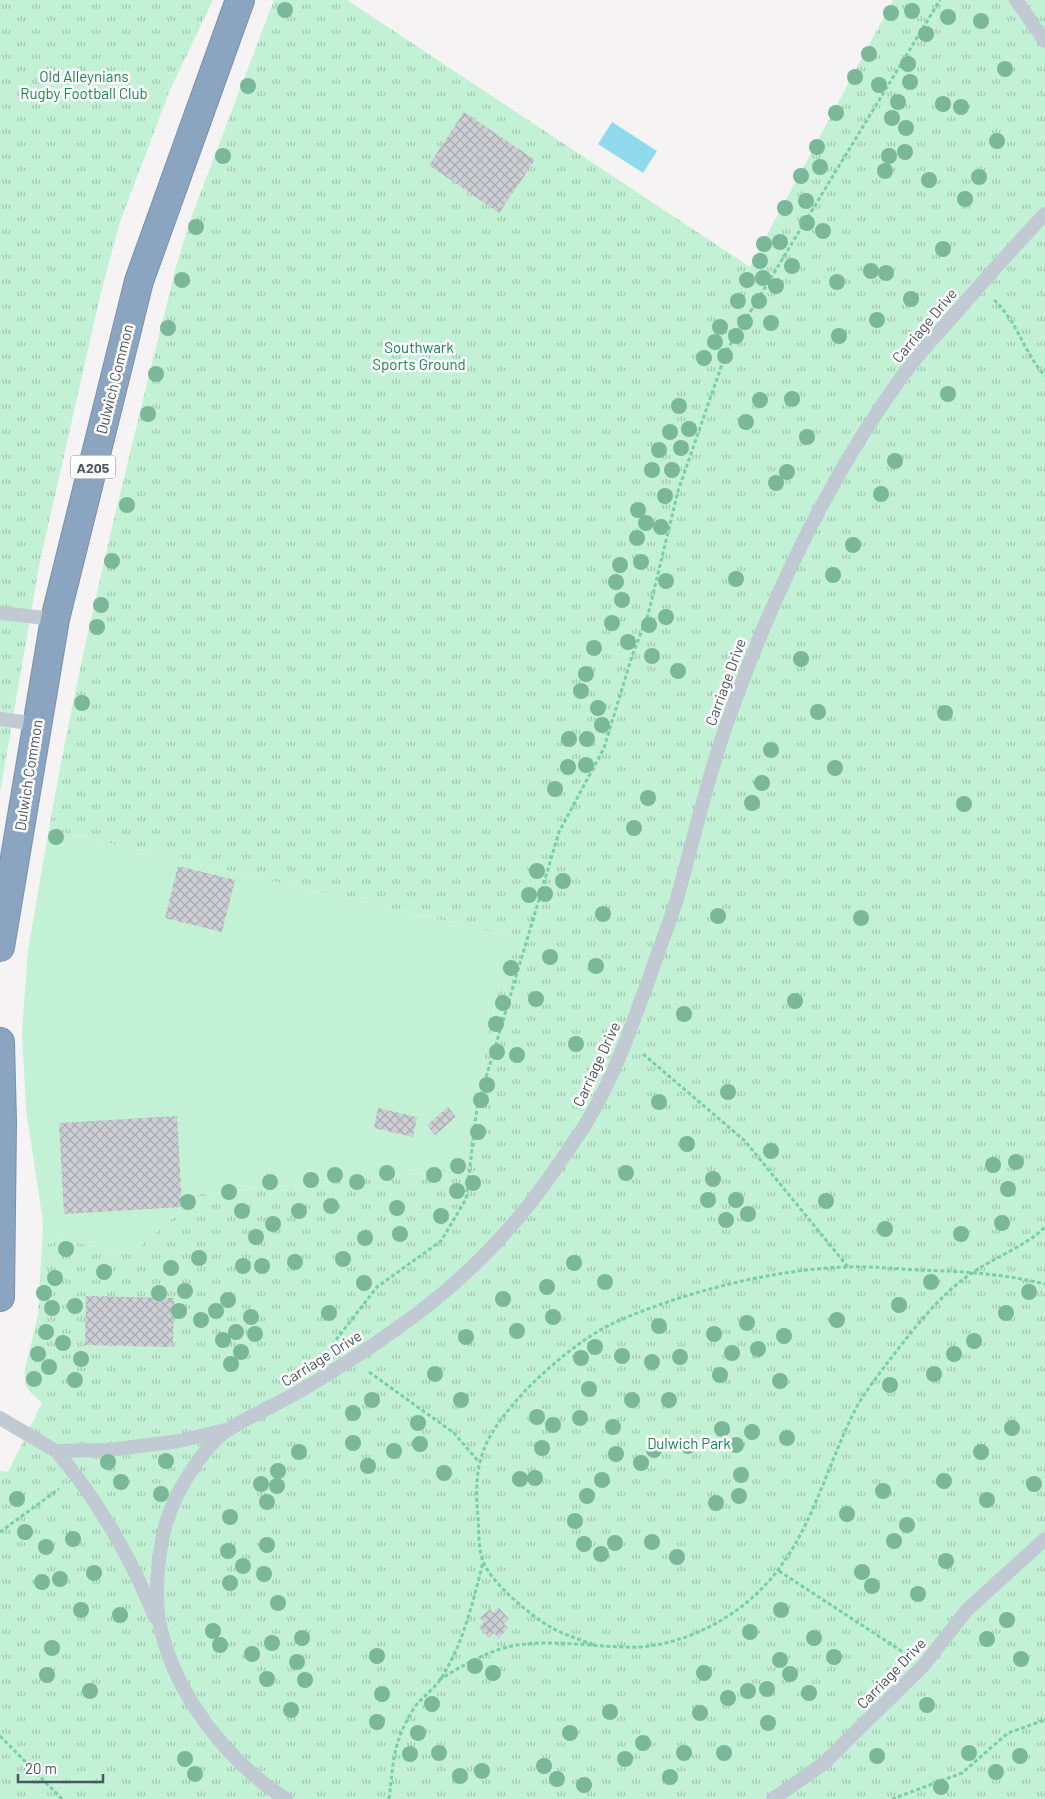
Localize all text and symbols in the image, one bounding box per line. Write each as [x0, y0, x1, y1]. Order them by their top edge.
park label: Old Alleynians Rugby Football Club [20, 67, 148, 102]
street label: Carriage Drive [888, 284, 960, 366]
street label: Dulwich Common [92, 322, 136, 436]
park label: Southwark Sports Ground [372, 338, 466, 373]
road number: A205 [70, 456, 116, 478]
street label: Carriage Drive [701, 636, 749, 728]
street label: Dulwich Common [10, 718, 46, 832]
street label: Carriage Drive [569, 1019, 623, 1109]
street label: Carriage Drive [277, 1326, 365, 1390]
park label: Dulwich Park [647, 1434, 731, 1452]
street label: Carriage Drive [853, 1634, 929, 1712]
scale bar [18, 1752, 102, 1784]
text: 20 m [25, 1759, 57, 1777]

